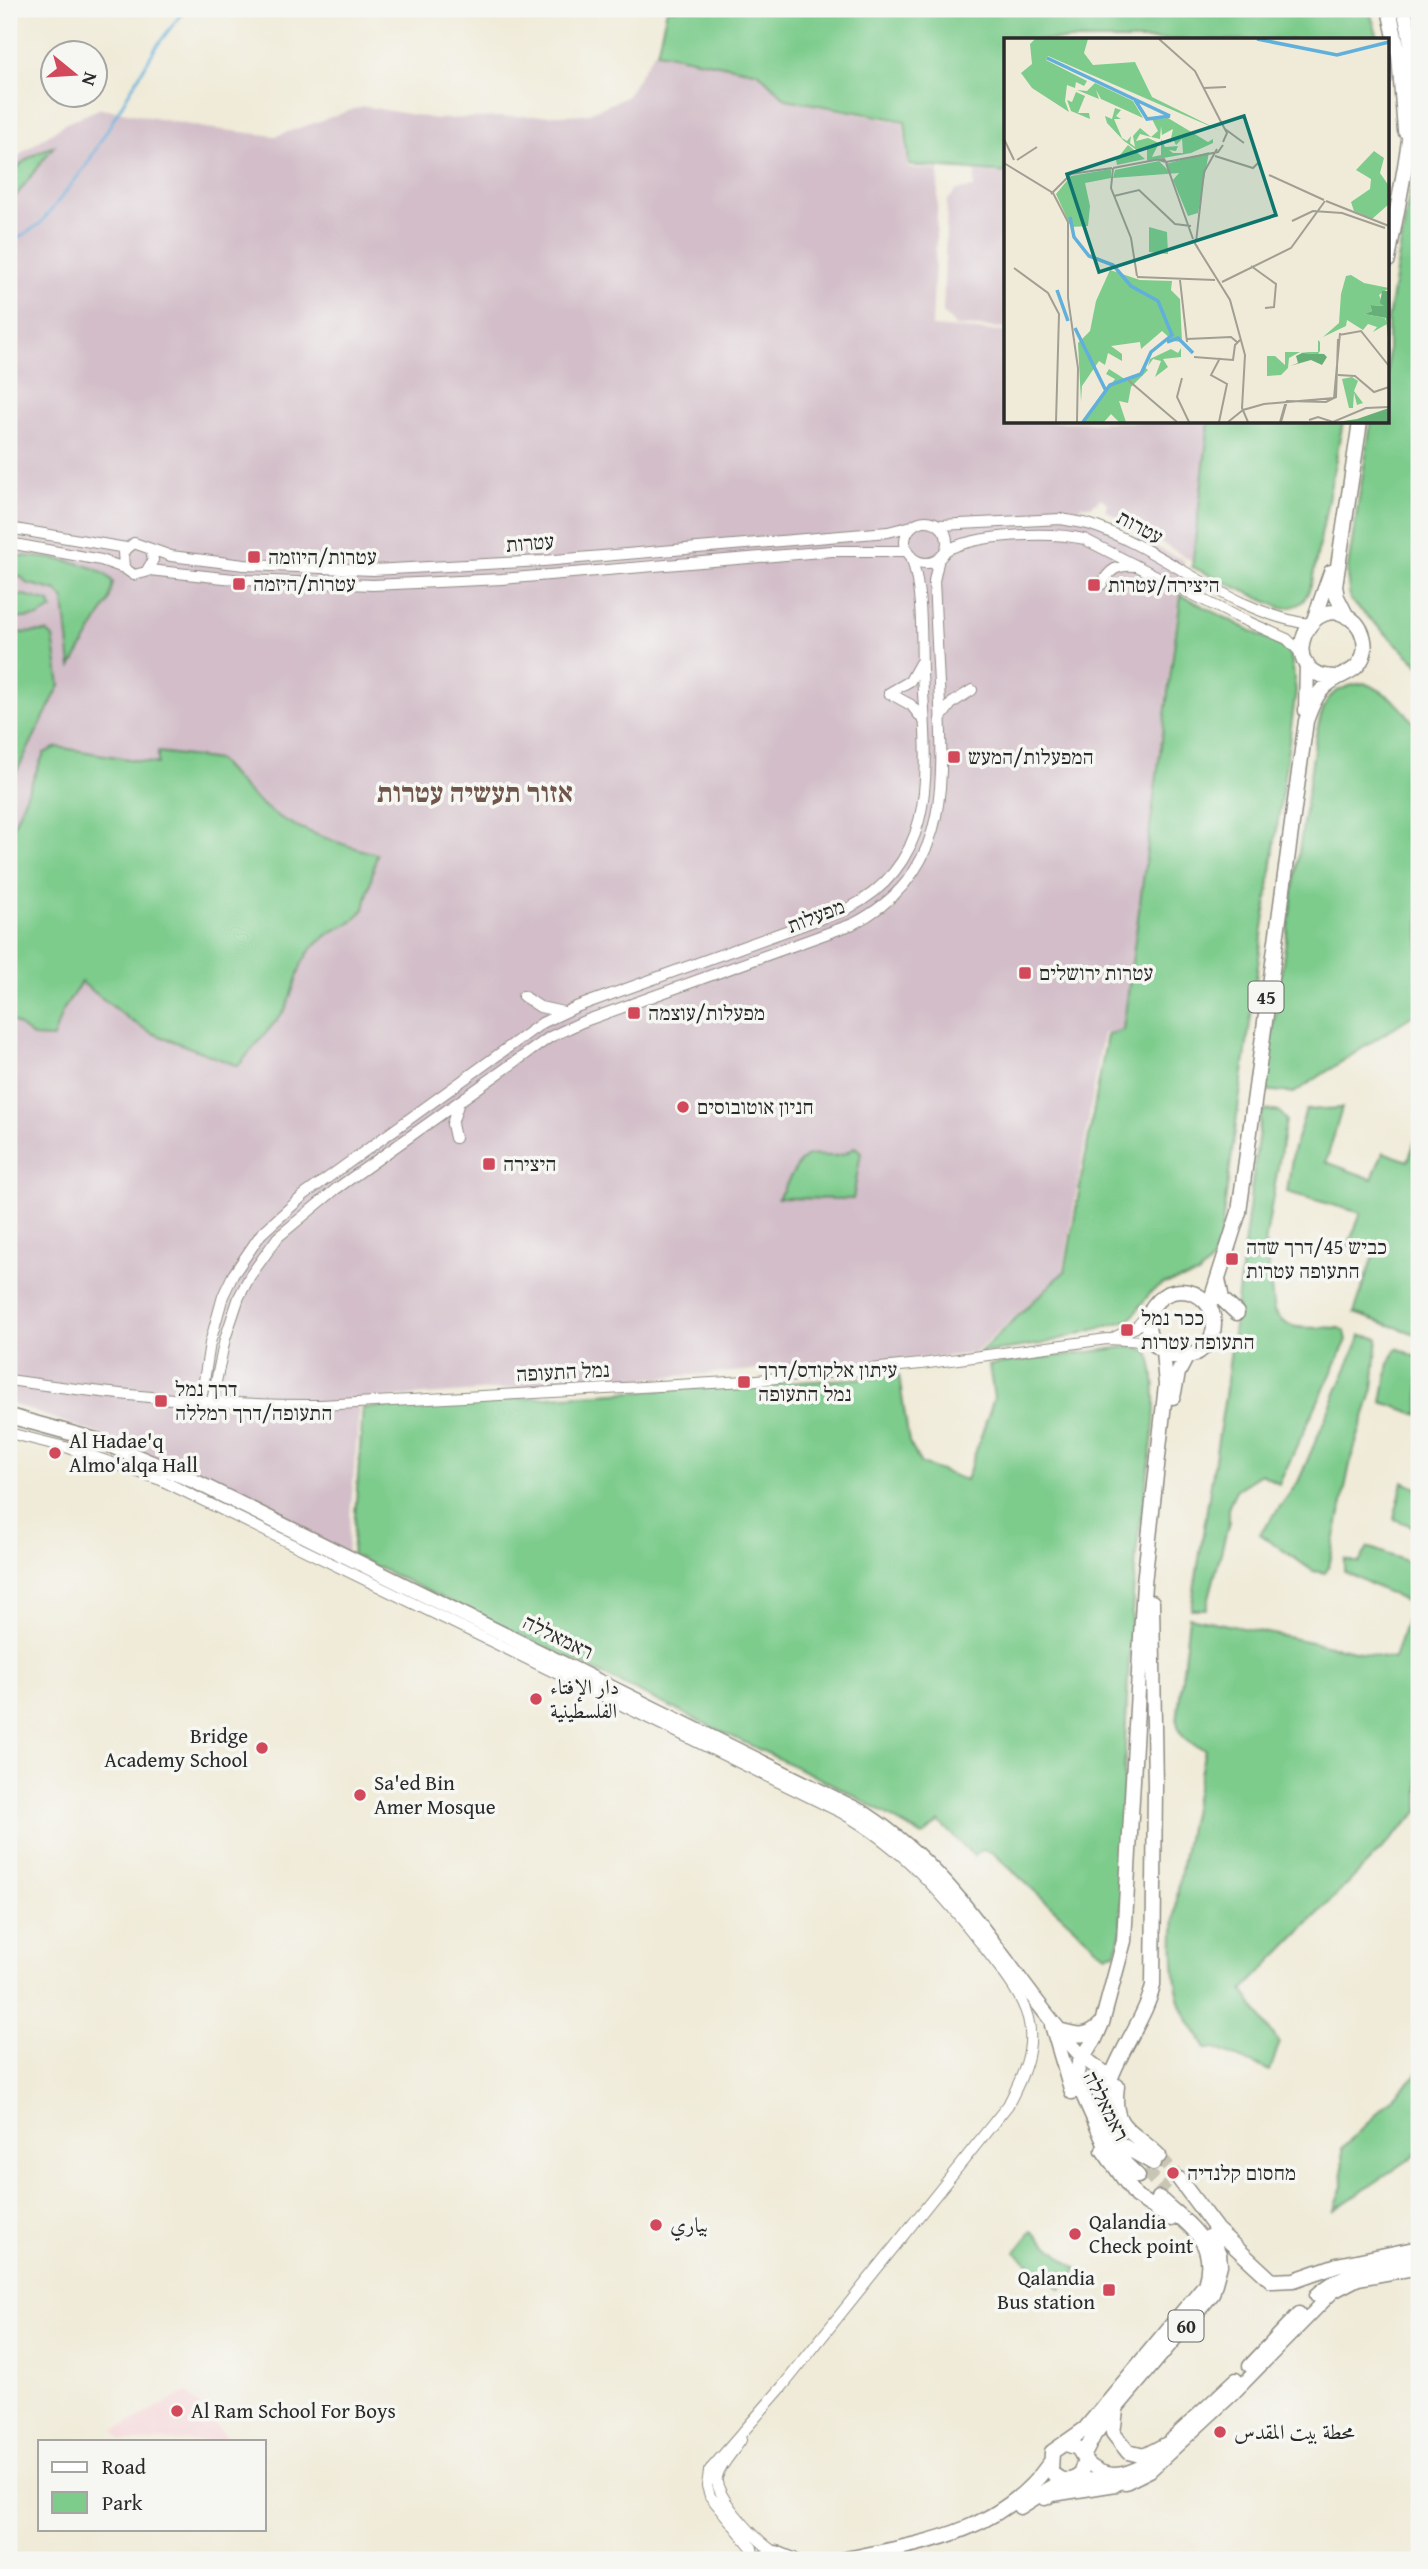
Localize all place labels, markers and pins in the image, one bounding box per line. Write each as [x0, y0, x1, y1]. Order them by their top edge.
place label: עטרות/היוזמה [268, 541, 377, 572]
marker: עטרות/היוזמה [246, 549, 262, 565]
place label: עטרות/היזמה [253, 568, 356, 599]
place label: היצירה/עטרות [1108, 569, 1220, 600]
marker: עטרות/היזמה [231, 576, 247, 592]
marker: היצירה/עטרות [1086, 577, 1102, 593]
place label: המפעלות/המעש [968, 741, 1094, 772]
marker: המפעלות/המעש [946, 749, 962, 765]
place label: עטרות ירושלים [1039, 957, 1153, 988]
marker: עטרות ירושלים [1017, 965, 1033, 981]
place label: מפעלות/עוצמה [648, 997, 765, 1028]
marker: מפעלות/עוצמה [626, 1005, 642, 1021]
place label: חניון אוטובוסים [697, 1091, 814, 1122]
marker: חניון אוטובוסים [675, 1099, 691, 1115]
place label: היצירה [503, 1148, 556, 1179]
marker: היצירה [481, 1156, 497, 1172]
place label: כביש 45/דרך שדה התעופה עטרות [1246, 1231, 1387, 1286]
marker: כביש 45/דרך שדה התעופה עטרות [1224, 1251, 1240, 1267]
place label: ככר נמל התעופה עטרות [1141, 1302, 1255, 1357]
marker: ככר נמל התעופה עטרות [1119, 1322, 1135, 1338]
place label: עיתון אלקודס/דרך נמל התעופה [758, 1354, 897, 1409]
place label: דרך נמל התעופה/דרך רמללה [175, 1373, 332, 1428]
marker: עיתון אלקודס/דרך נמל התעופה [736, 1374, 752, 1390]
marker: דרך נמל התעופה/דרך רמללה [153, 1393, 169, 1409]
place label: Al Hadae'q Almo'alqa Hall [69, 1425, 198, 1480]
marker: Al Hadae'q Almo'alqa Hall [47, 1445, 63, 1461]
place label: دار الإفتاء الفلسطينية [550, 1671, 619, 1726]
marker: دار الإفتاء الفلسطينية [528, 1691, 544, 1707]
place label: Bridge Academy School [104, 1720, 248, 1775]
marker: Bridge Academy School [254, 1740, 270, 1756]
place label: Sa'ed Bin Amer Mosque [374, 1767, 496, 1822]
marker: Sa'ed Bin Amer Mosque [352, 1787, 368, 1803]
place label: מחסום קלנדיה [1187, 2157, 1296, 2188]
marker: מחסום קלנדיה [1165, 2165, 1181, 2181]
place label: Qalandia Check point [1089, 2206, 1194, 2261]
place label: بياري [670, 2209, 708, 2241]
marker: بياري [648, 2217, 664, 2233]
marker: Qalandia Check point [1067, 2226, 1083, 2242]
place label: Qalandia Bus station [997, 2262, 1095, 2317]
marker: Qalandia Bus station [1101, 2282, 1117, 2298]
place label: Al Ram School For Boys [191, 2395, 396, 2426]
marker: Al Ram School For Boys [169, 2403, 185, 2419]
place label: محطة بيت المقدس [1234, 2416, 1355, 2447]
marker: محطة بيت المقدس [1212, 2424, 1228, 2440]

